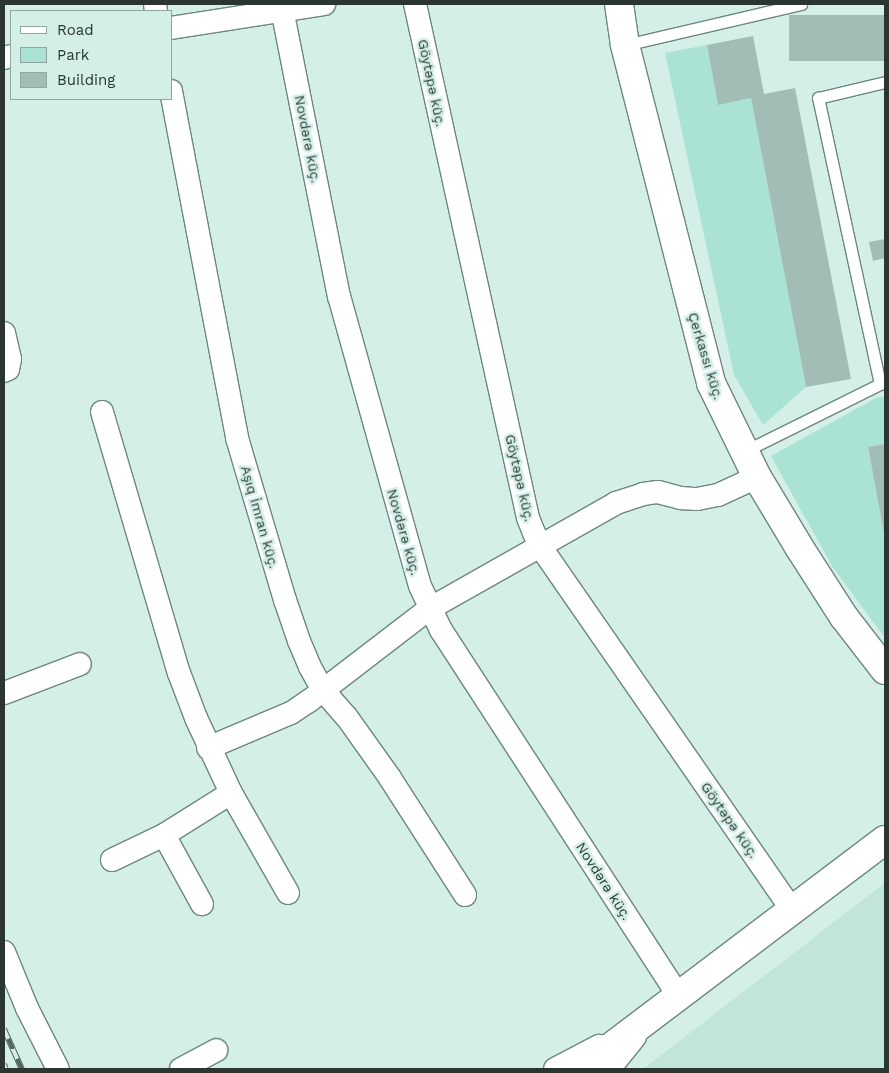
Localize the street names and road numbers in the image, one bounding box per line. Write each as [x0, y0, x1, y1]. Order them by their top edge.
street label: Göytəpə küç. [415, 38, 449, 128]
street label: Novdərə küç. [291, 94, 325, 184]
street label: Çerkassı küç. [685, 310, 727, 402]
street label: Göytəpə küç. [502, 433, 538, 523]
street label: Aşıq İmran küç. [237, 464, 283, 570]
street label: Novdərə küç. [384, 487, 424, 577]
street label: Göytəpə küç. [698, 779, 762, 861]
street label: Novdərə küç. [573, 839, 635, 923]

